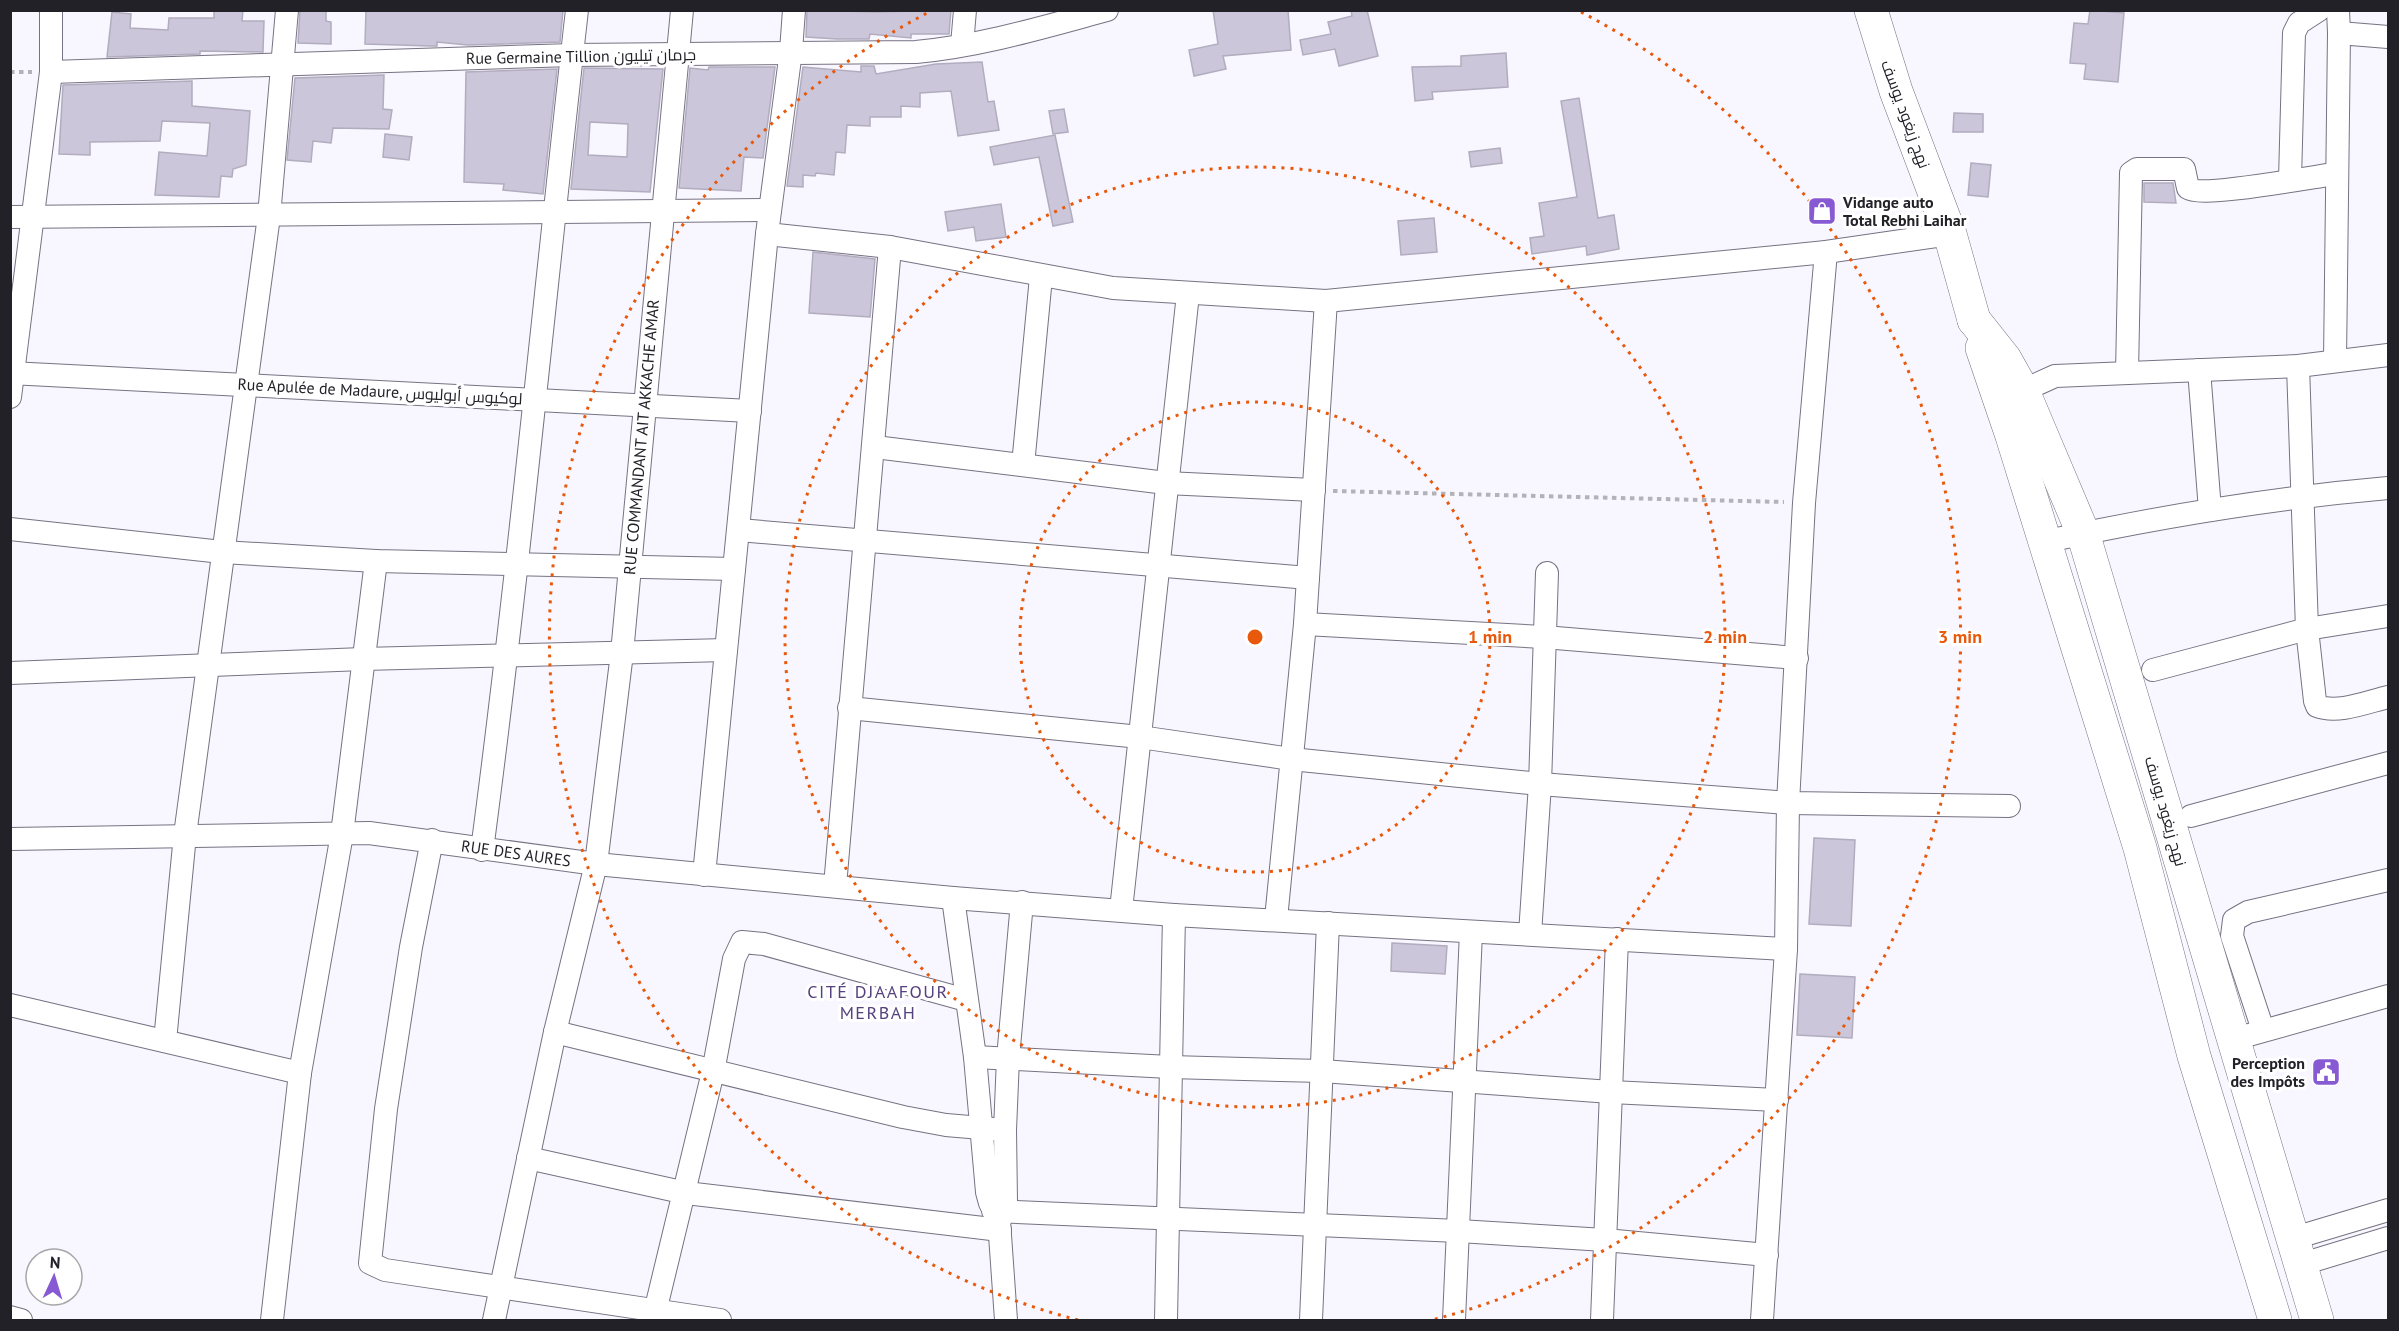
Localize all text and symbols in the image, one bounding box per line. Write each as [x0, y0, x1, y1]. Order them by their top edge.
street label: Rue Germaine Tillion جرمان تيليون [466, 44, 696, 69]
street label: نهج زيغود يوسف [1875, 57, 1935, 172]
place label: Vidange auto Total Rebhi Laihar [1842, 192, 1967, 230]
shop icon: Vidange auto Total Rebhi Laihar [1806, 195, 1838, 227]
street label: RUE COMMANDANT AIT AKKACHE AMAR [619, 298, 663, 576]
street label: Rue Apulée de Madaure, لوكيوس أبوليوس [237, 374, 523, 409]
text: 1 min [1468, 625, 1512, 648]
text: 2 min [1703, 625, 1747, 648]
text: 3 min [1938, 625, 1982, 648]
centre of rings [1245, 627, 1265, 647]
street label: نهج زيغود يوسف [2139, 753, 2191, 869]
street label: RUE DES AURES [460, 835, 572, 871]
district label: CITÉ DJAAFOUR MERBAH [807, 980, 949, 1024]
place label: Perception des Impôts [2230, 1053, 2305, 1091]
public building icon: Perception des Impôts [2310, 1056, 2342, 1088]
north arrow [24, 1247, 84, 1307]
text: N [49, 1252, 61, 1272]

